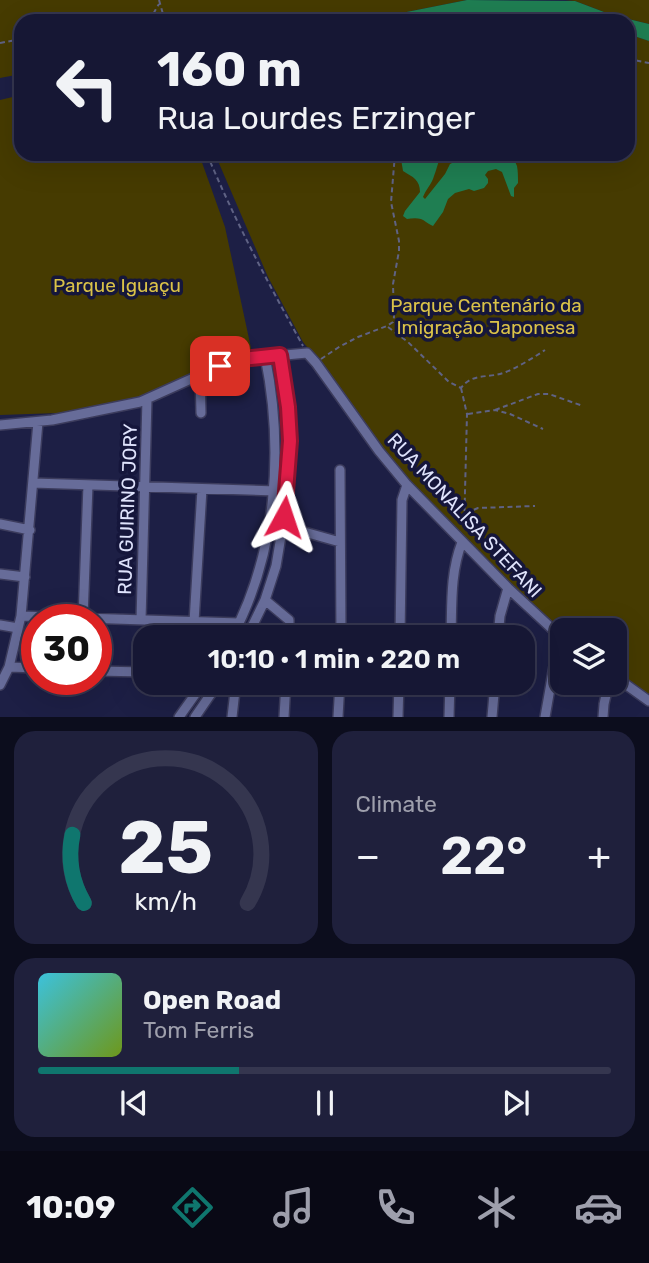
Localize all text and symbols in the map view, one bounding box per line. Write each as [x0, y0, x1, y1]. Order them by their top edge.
text: 160 m [157, 40, 302, 98]
icon: left [42, 42, 133, 133]
text: Rua Lourdes Erzinger [157, 99, 475, 137]
park label: Parque Iguaçu [53, 274, 181, 297]
park label: Parque Centenário da Imigração Japonesa [390, 294, 582, 339]
pin [190, 336, 250, 396]
icon: arrive [201, 347, 239, 385]
street label: RUA GUIRINO JORY [113, 423, 142, 595]
street label: RUA MONALISA STEFANI [382, 428, 547, 602]
position arrow [247, 480, 321, 554]
speed limit sign: 30 [21, 604, 112, 695]
map controls [550, 618, 627, 695]
button: layers [550, 618, 627, 695]
text: 10:10 · 1 min · 220 m [208, 644, 460, 675]
text: Climate [356, 790, 437, 818]
text: 25 [119, 806, 213, 892]
text: 22° [440, 825, 527, 887]
text: − [356, 833, 380, 879]
text: + [587, 833, 611, 879]
text: km/h [135, 887, 197, 916]
text: Open Road [143, 985, 281, 1016]
text: Tom Ferris [143, 1016, 254, 1044]
icon: previous [115, 1084, 153, 1122]
icon: pause [306, 1084, 344, 1122]
icon: next [497, 1084, 535, 1122]
icon: directions [168, 1183, 217, 1232]
icon: music [269, 1183, 318, 1232]
icon: phone [371, 1183, 420, 1232]
icon: climate [472, 1183, 521, 1232]
icon: car [574, 1183, 623, 1232]
text: 10:09 [26, 1188, 116, 1226]

